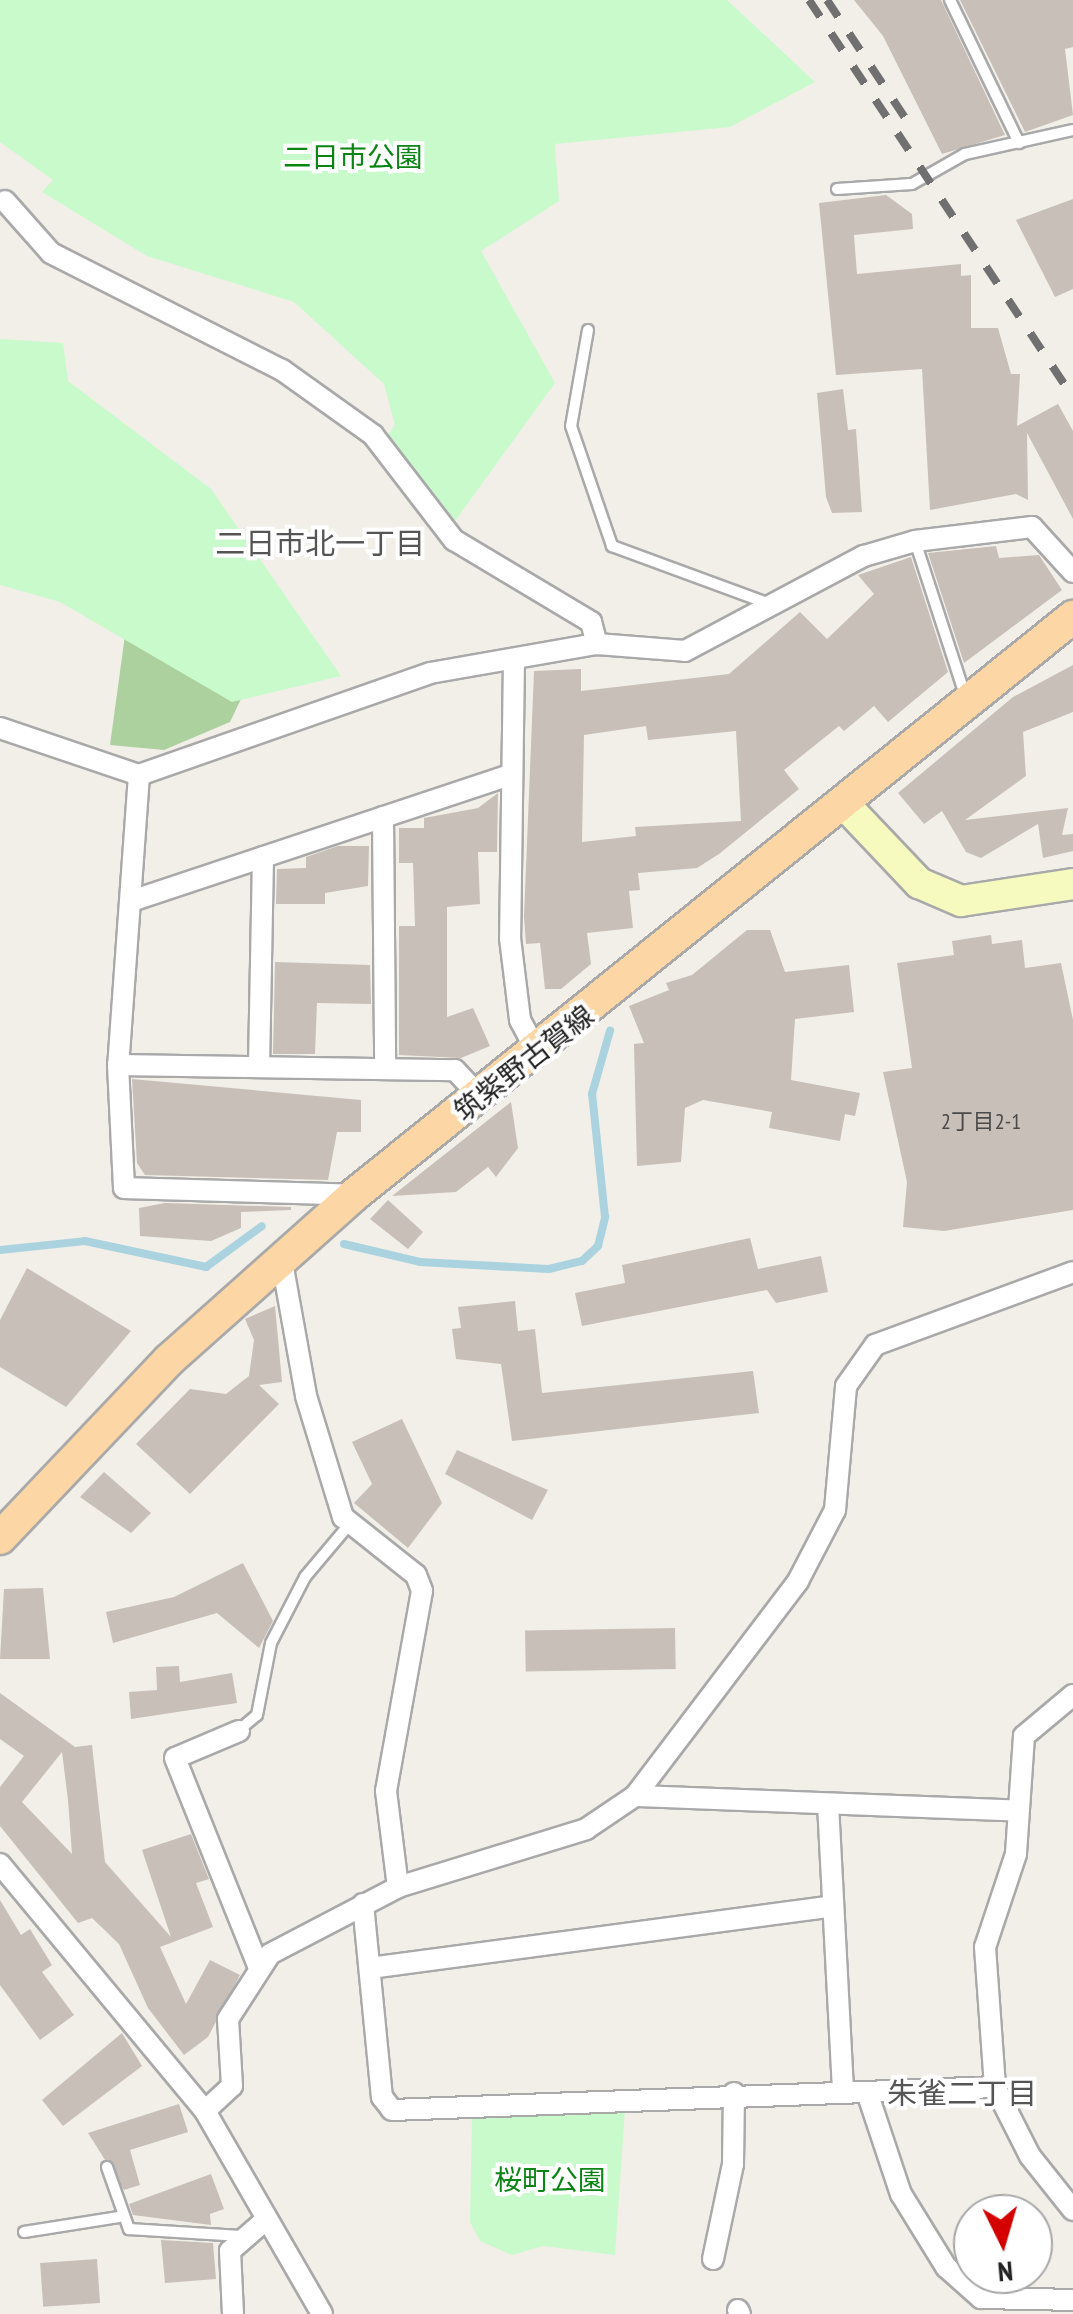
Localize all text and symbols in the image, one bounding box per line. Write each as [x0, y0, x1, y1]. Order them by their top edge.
park label: 二日市公園 [283, 140, 423, 174]
district label: 二日市北一丁目 [215, 525, 425, 561]
street label: 筑紫野古賀線 [447, 998, 601, 1128]
house number: 2丁目2-1 [941, 1109, 1021, 1135]
district label: 朱雀二丁目 [887, 2075, 1037, 2111]
park label: 桜町公園 [494, 2163, 606, 2197]
north arrow [953, 2194, 1053, 2294]
text: N [996, 2253, 1015, 2291]

